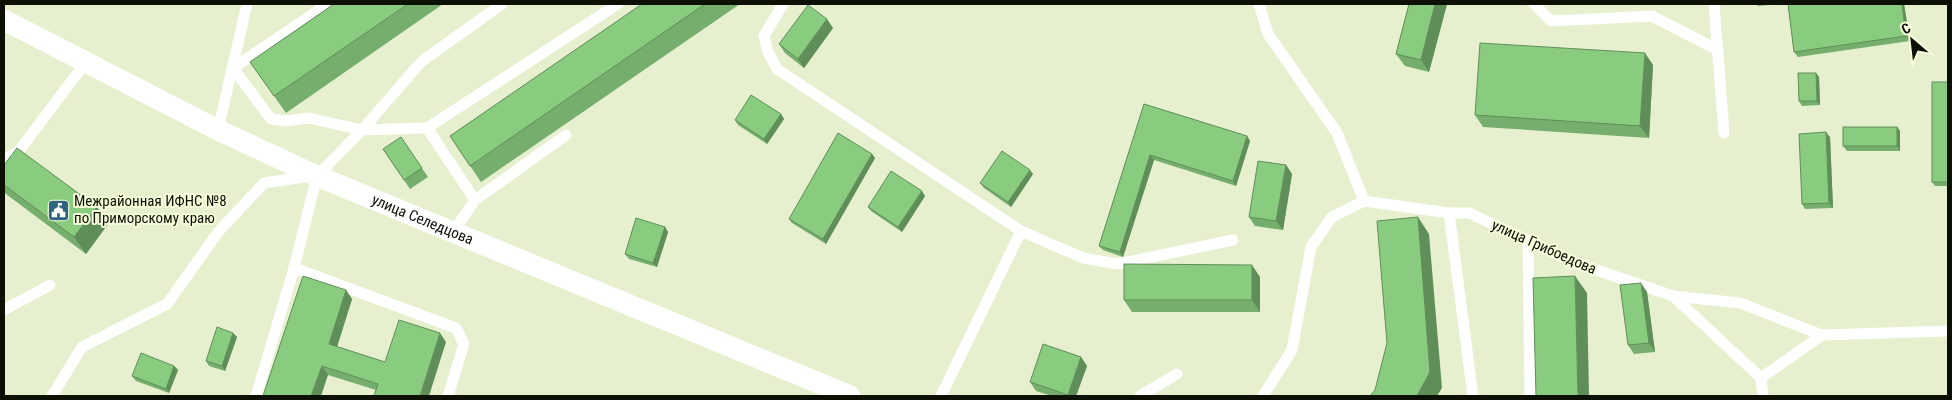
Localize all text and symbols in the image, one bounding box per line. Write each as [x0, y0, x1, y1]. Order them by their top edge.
north arrow [1887, 15, 1937, 65]
text: С [1899, 20, 1913, 37]
street label: улица Селедцова [369, 191, 476, 249]
place label: Межрайонная ИФНС №8 по Приморскому краю [74, 192, 227, 227]
public building icon: Межрайонная ИФНС №8 по Приморскому краю [46, 198, 70, 222]
street label: улица Грибоедова [1489, 216, 1599, 278]

